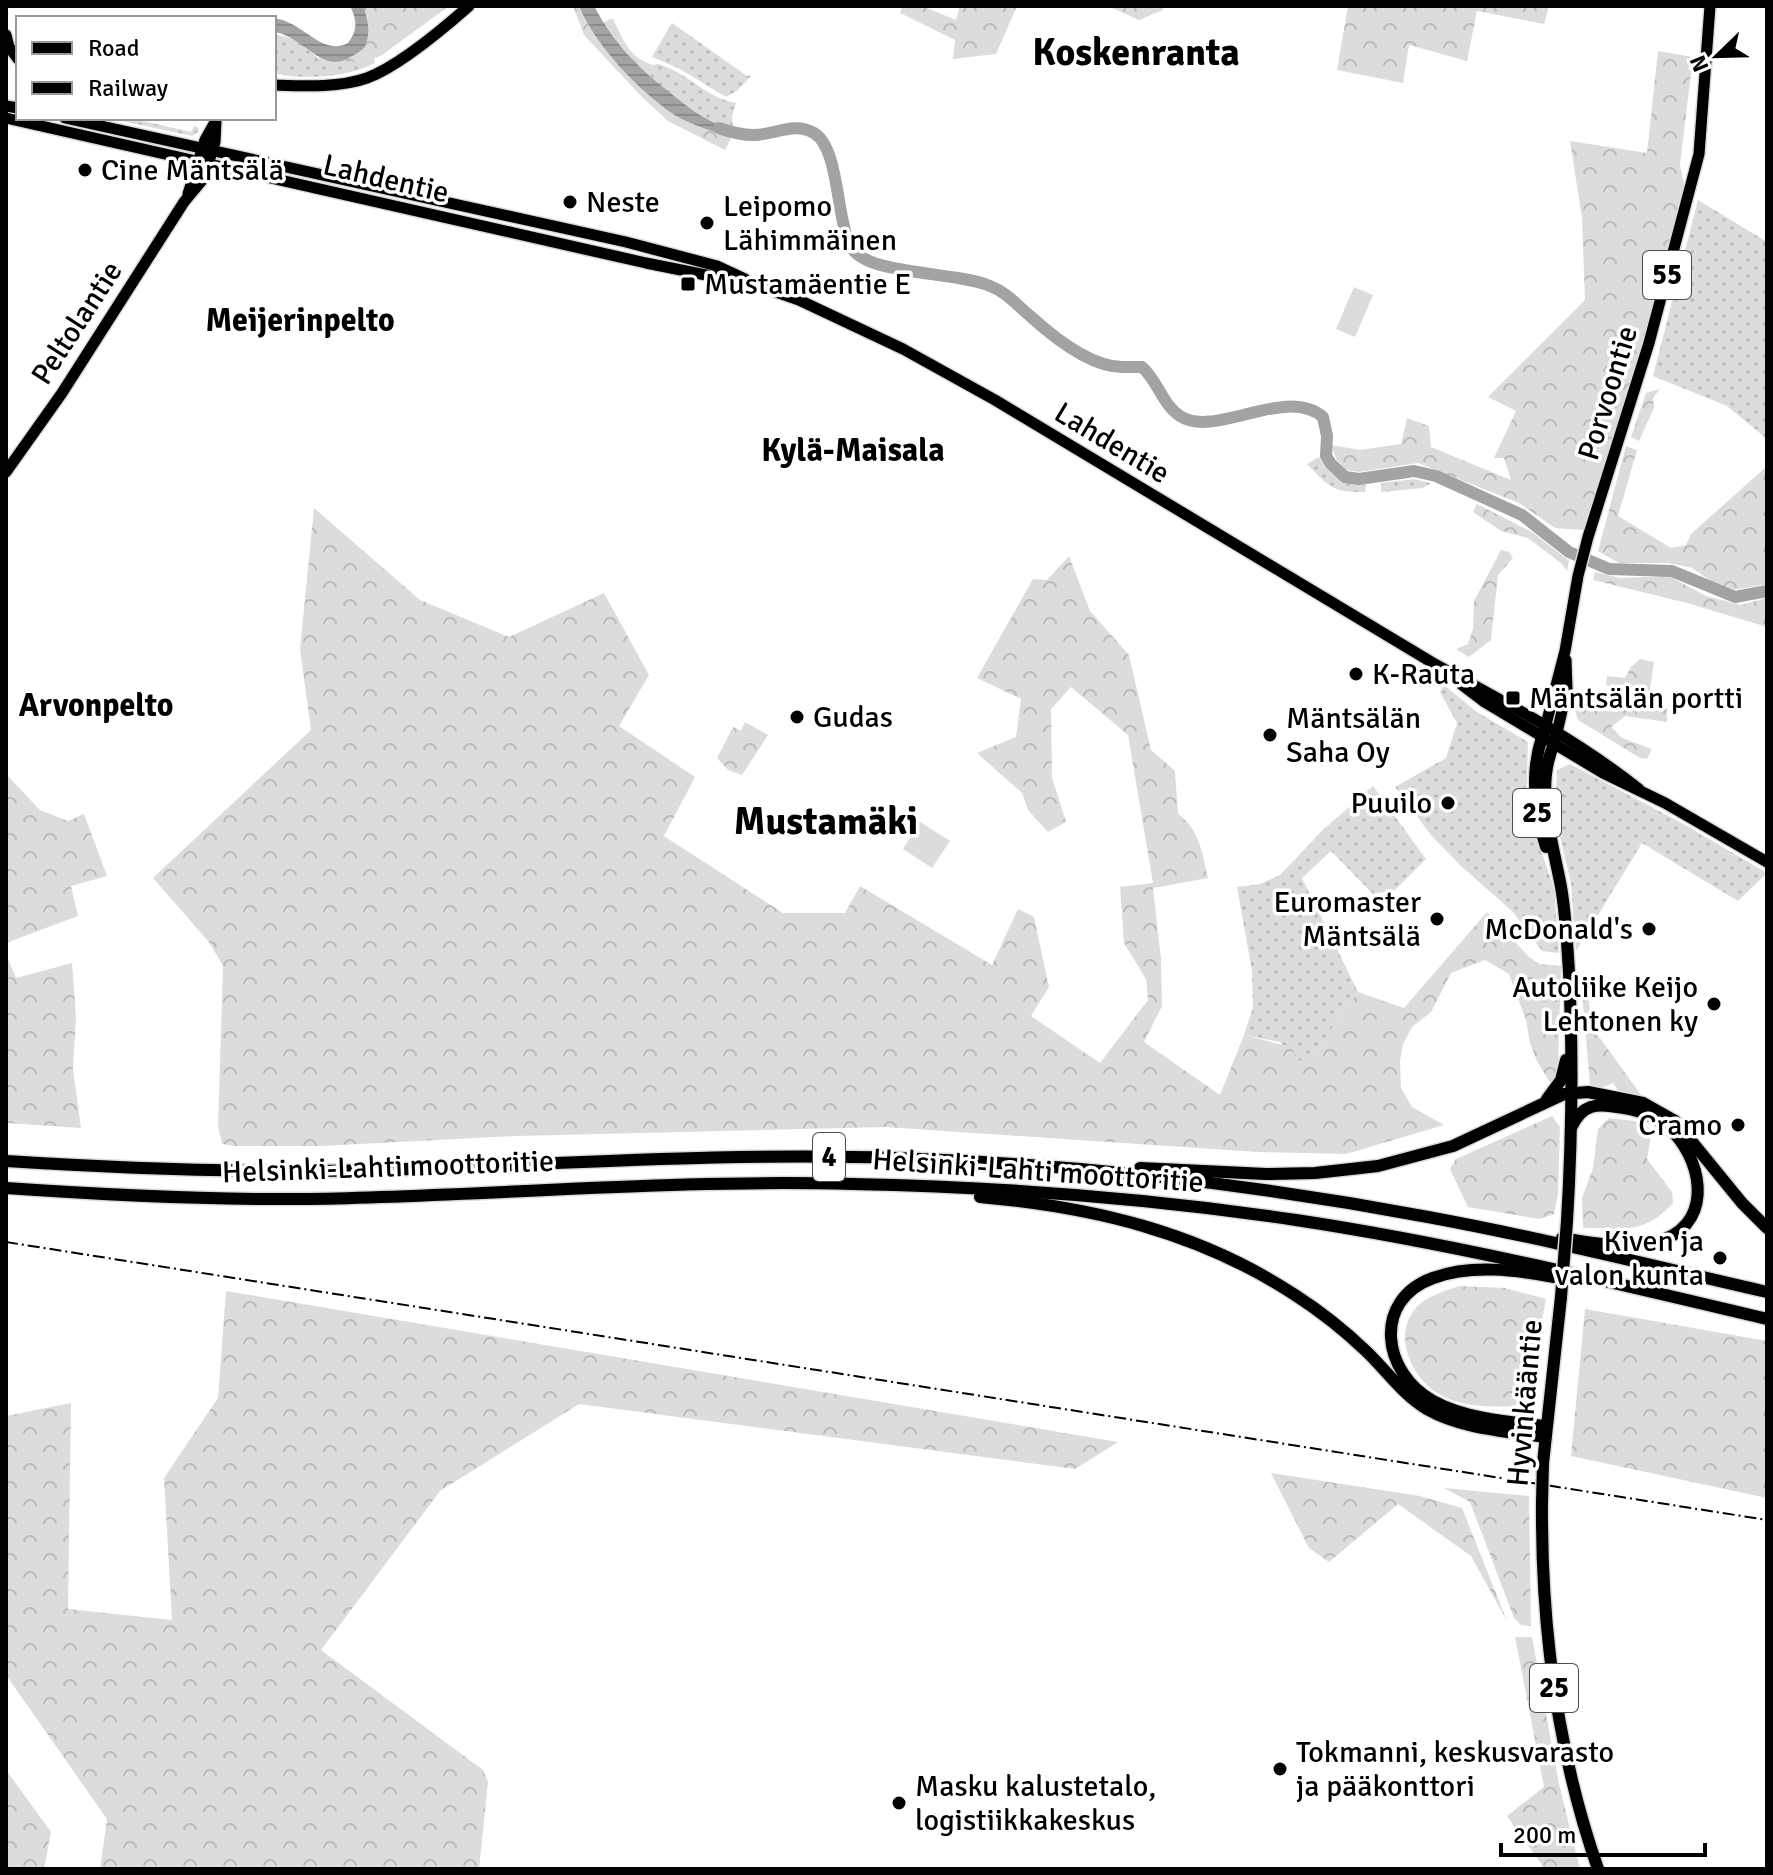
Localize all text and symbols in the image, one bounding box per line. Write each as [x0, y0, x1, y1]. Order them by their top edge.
legend [16, 16, 276, 120]
north arrow [1677, 16, 1757, 96]
district label: Koskenranta [1032, 29, 1240, 76]
text: Road [88, 33, 139, 63]
text: N [1684, 51, 1714, 76]
text: Railway [88, 73, 168, 103]
street label: Lahdentie [319, 147, 453, 211]
place label: Cine Mäntsälä [101, 152, 284, 189]
marker: Cine Mäntsälä [76, 161, 94, 179]
place label: Neste [586, 184, 660, 221]
place label: Leipomo Lähimmäinen [723, 188, 897, 259]
marker: Neste [561, 193, 579, 211]
marker: Leipomo Lähimmäinen [698, 214, 716, 232]
road number: 55 [1643, 251, 1691, 299]
street label: Peltolantie [23, 254, 131, 392]
place label: Mustamäentie E [704, 266, 911, 303]
marker: Mustamäentie E [679, 275, 697, 293]
district label: Meijerinpelto [205, 301, 395, 340]
street label: Porvoontie [1570, 321, 1646, 465]
street label: Lahdentie [1048, 394, 1176, 492]
district label: Kylä-Maisala [761, 431, 945, 470]
place label: K-Rauta [1372, 656, 1475, 693]
marker: K-Rauta [1347, 665, 1365, 683]
place label: Mäntsälän portti [1529, 680, 1743, 717]
district label: Arvonpelto [19, 686, 173, 725]
marker: Mäntsälän portti [1504, 689, 1522, 707]
place label: Gudas [813, 699, 893, 736]
place label: Mäntsälän Saha Oy [1286, 700, 1421, 771]
marker: Gudas [788, 708, 806, 726]
marker: Mäntsälän Saha Oy [1261, 726, 1279, 744]
place label: Puuilo [1350, 785, 1432, 822]
road number: 25 [1513, 789, 1561, 837]
marker: Puuilo [1439, 794, 1457, 812]
district label: Mustamäki [734, 798, 918, 845]
place label: Euromaster Mäntsälä [1273, 884, 1421, 955]
marker: Euromaster Mäntsälä [1428, 910, 1446, 928]
place label: McDonald's [1484, 911, 1633, 948]
marker: McDonald's [1640, 920, 1658, 938]
place label: Autoliike Keijo Lehtonen ky [1512, 969, 1698, 1040]
marker: Autoliike Keijo Lehtonen ky [1705, 995, 1723, 1013]
place label: Cramo [1638, 1107, 1722, 1144]
marker: Cramo [1729, 1116, 1747, 1134]
road number: 4 [813, 1133, 845, 1181]
street label: Helsinki-Lahti moottoritie [871, 1141, 1205, 1201]
street label: Helsinki-Lahti moottoritie [221, 1143, 555, 1191]
place label: Kiven ja valon kunta [1555, 1223, 1704, 1294]
marker: Kiven ja valon kunta [1711, 1249, 1729, 1267]
street label: Hyvinkääntie [1499, 1318, 1551, 1488]
road number: 25 [1530, 1664, 1578, 1712]
place label: Tokmanni, keskusvarasto ja pääkonttori [1296, 1734, 1614, 1805]
marker: Tokmanni, keskusvarasto ja pääkonttori [1271, 1760, 1289, 1778]
place label: Masku kalustetalo, logistiikkakeskus [915, 1768, 1156, 1839]
marker: Masku kalustetalo, logistiikkakeskus [890, 1794, 908, 1812]
scale bar [1501, 1807, 1705, 1857]
text: 200 m [1513, 1820, 1576, 1850]

